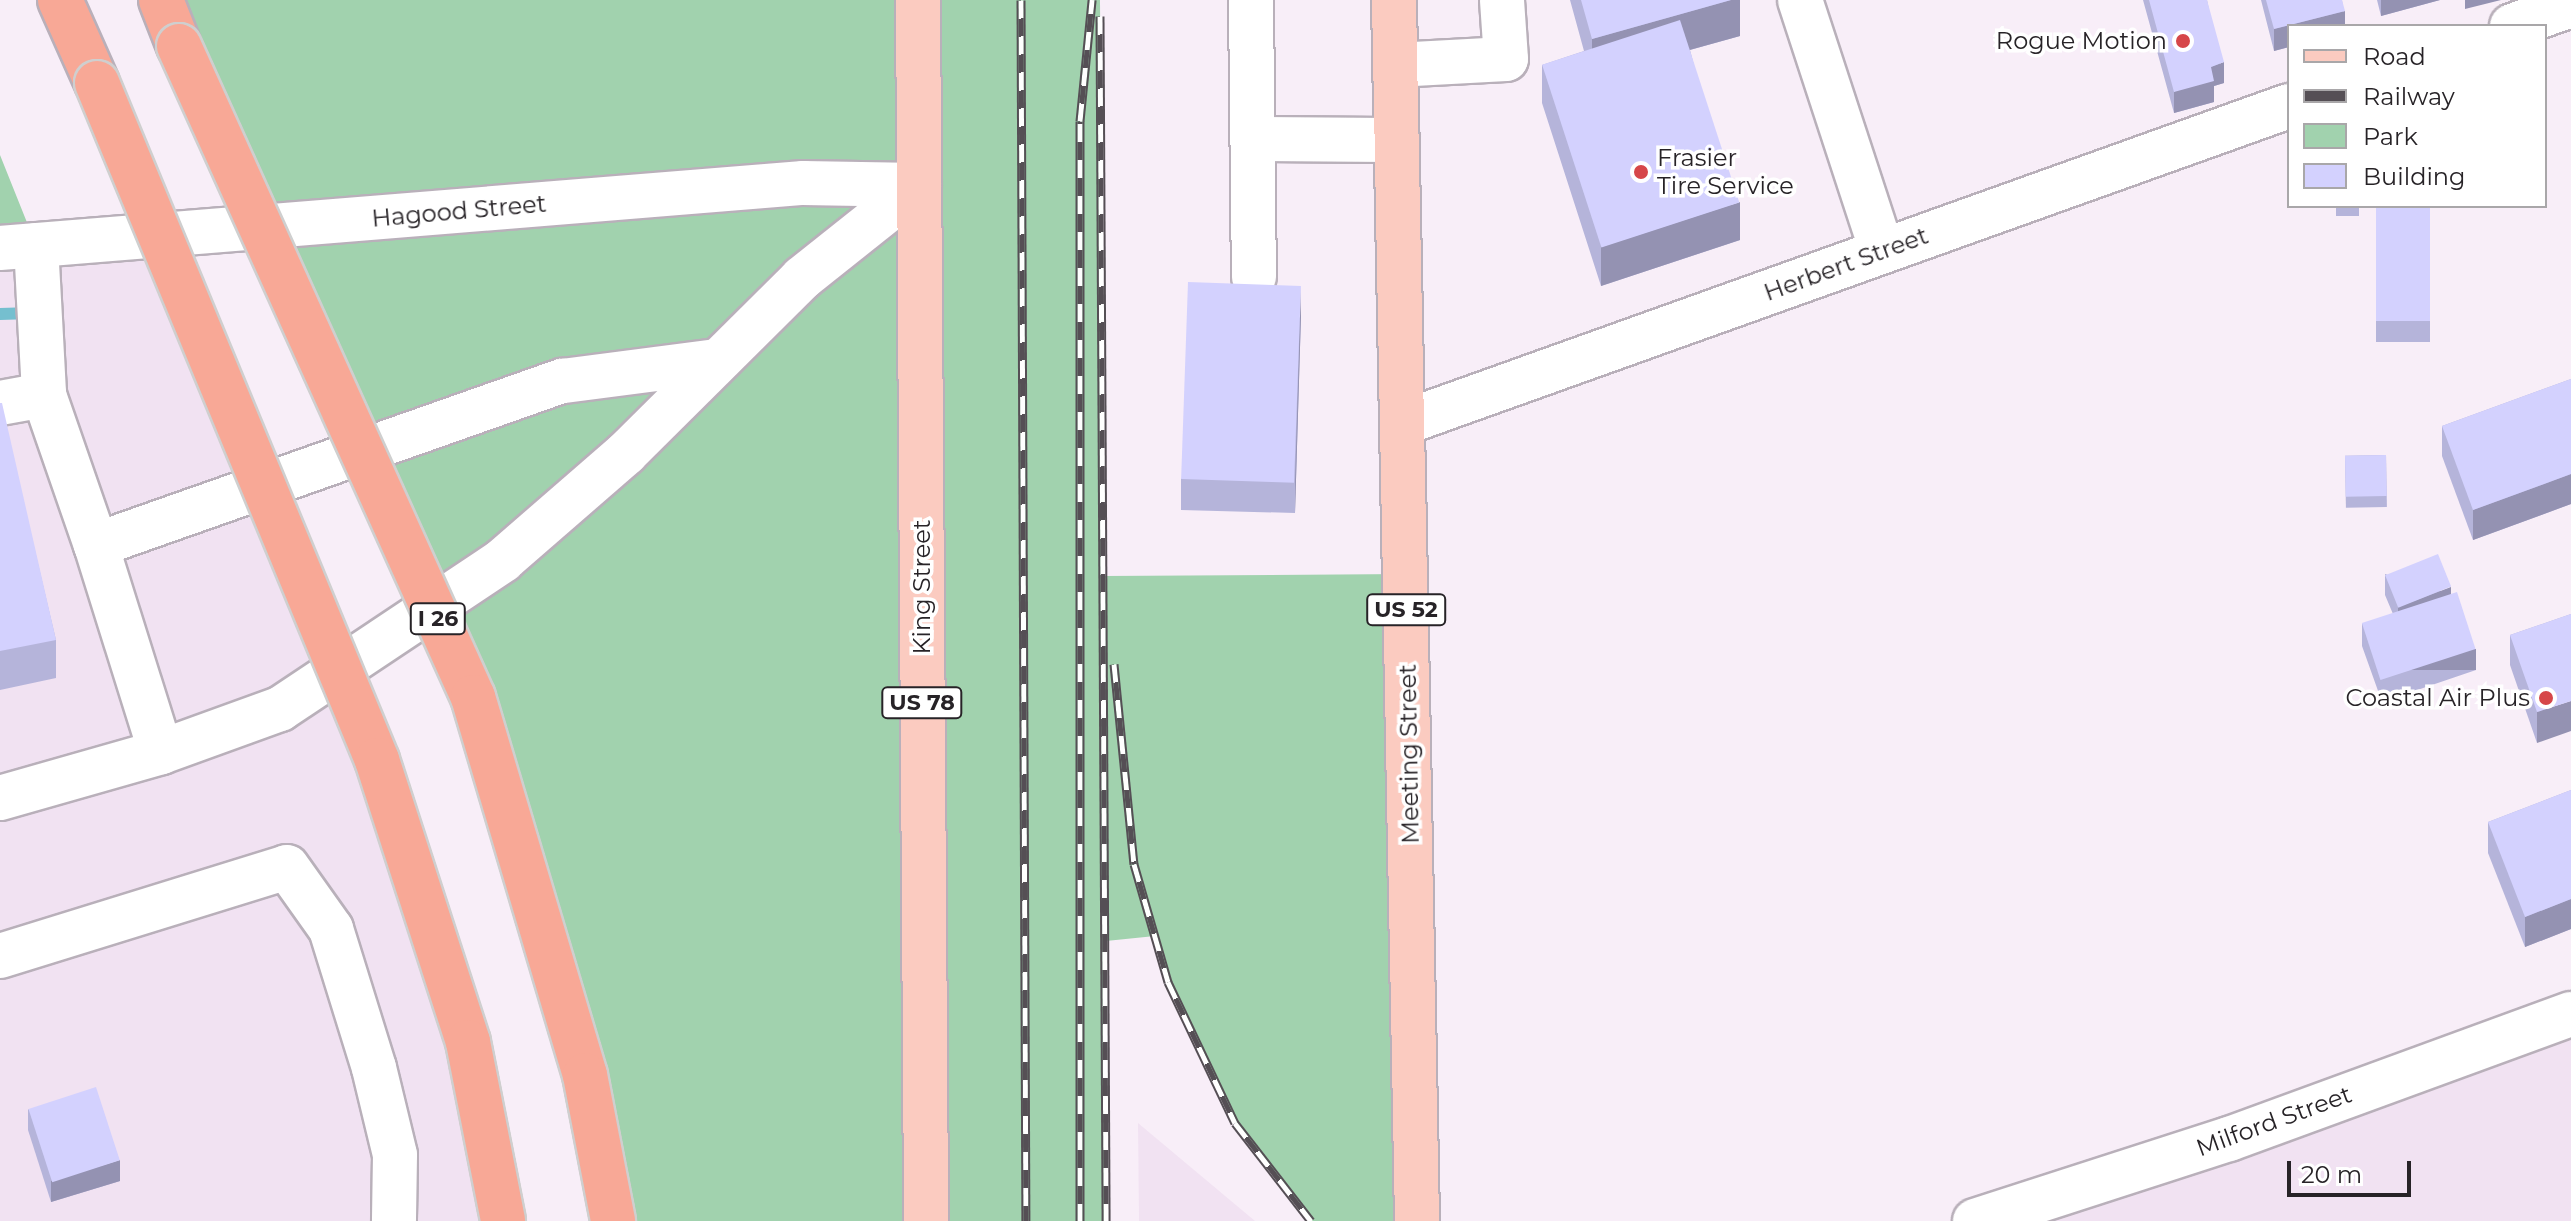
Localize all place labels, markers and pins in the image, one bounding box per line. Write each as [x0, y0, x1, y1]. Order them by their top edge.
place label: Rogue Motion [1996, 27, 2167, 55]
marker: Rogue Motion [2174, 32, 2192, 50]
place label: Frasier Tire Service [1657, 144, 1794, 200]
marker: Frasier Tire Service [1632, 163, 1650, 181]
place label: Coastal Air Plus [2345, 684, 2530, 712]
marker: Coastal Air Plus [2537, 689, 2555, 707]

